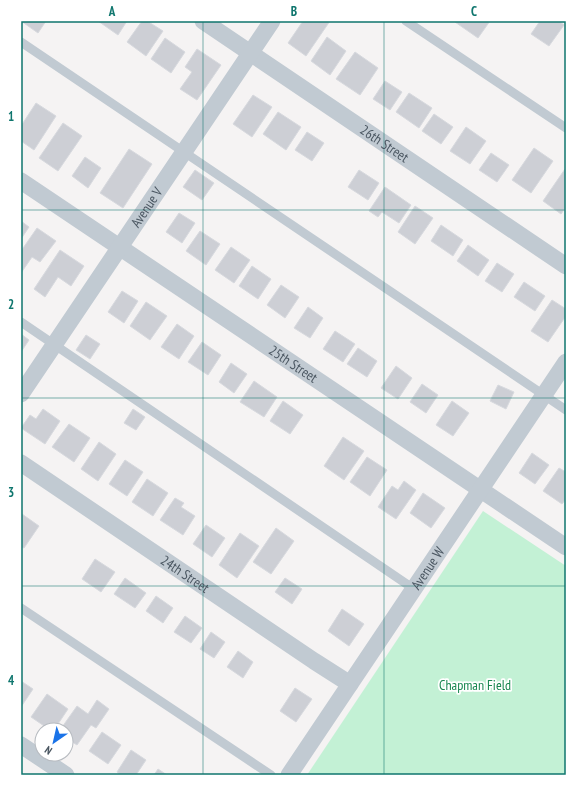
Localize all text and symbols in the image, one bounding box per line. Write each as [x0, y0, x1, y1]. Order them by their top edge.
text: A [108, 3, 116, 20]
text: B [291, 3, 297, 20]
text: C [471, 3, 477, 20]
text: 1 [8, 108, 14, 125]
street label: 26th Street [357, 121, 412, 166]
street label: Avenue V [127, 183, 167, 231]
text: 2 [8, 296, 14, 313]
street label: 25th Street [266, 341, 321, 387]
text: 3 [8, 484, 14, 501]
street label: Avenue W [407, 543, 449, 593]
street label: 24th Street [157, 551, 213, 597]
text: 4 [8, 672, 15, 689]
park label: Chapman Field [439, 676, 511, 694]
north arrow [34, 722, 74, 762]
text: N [42, 743, 55, 758]

